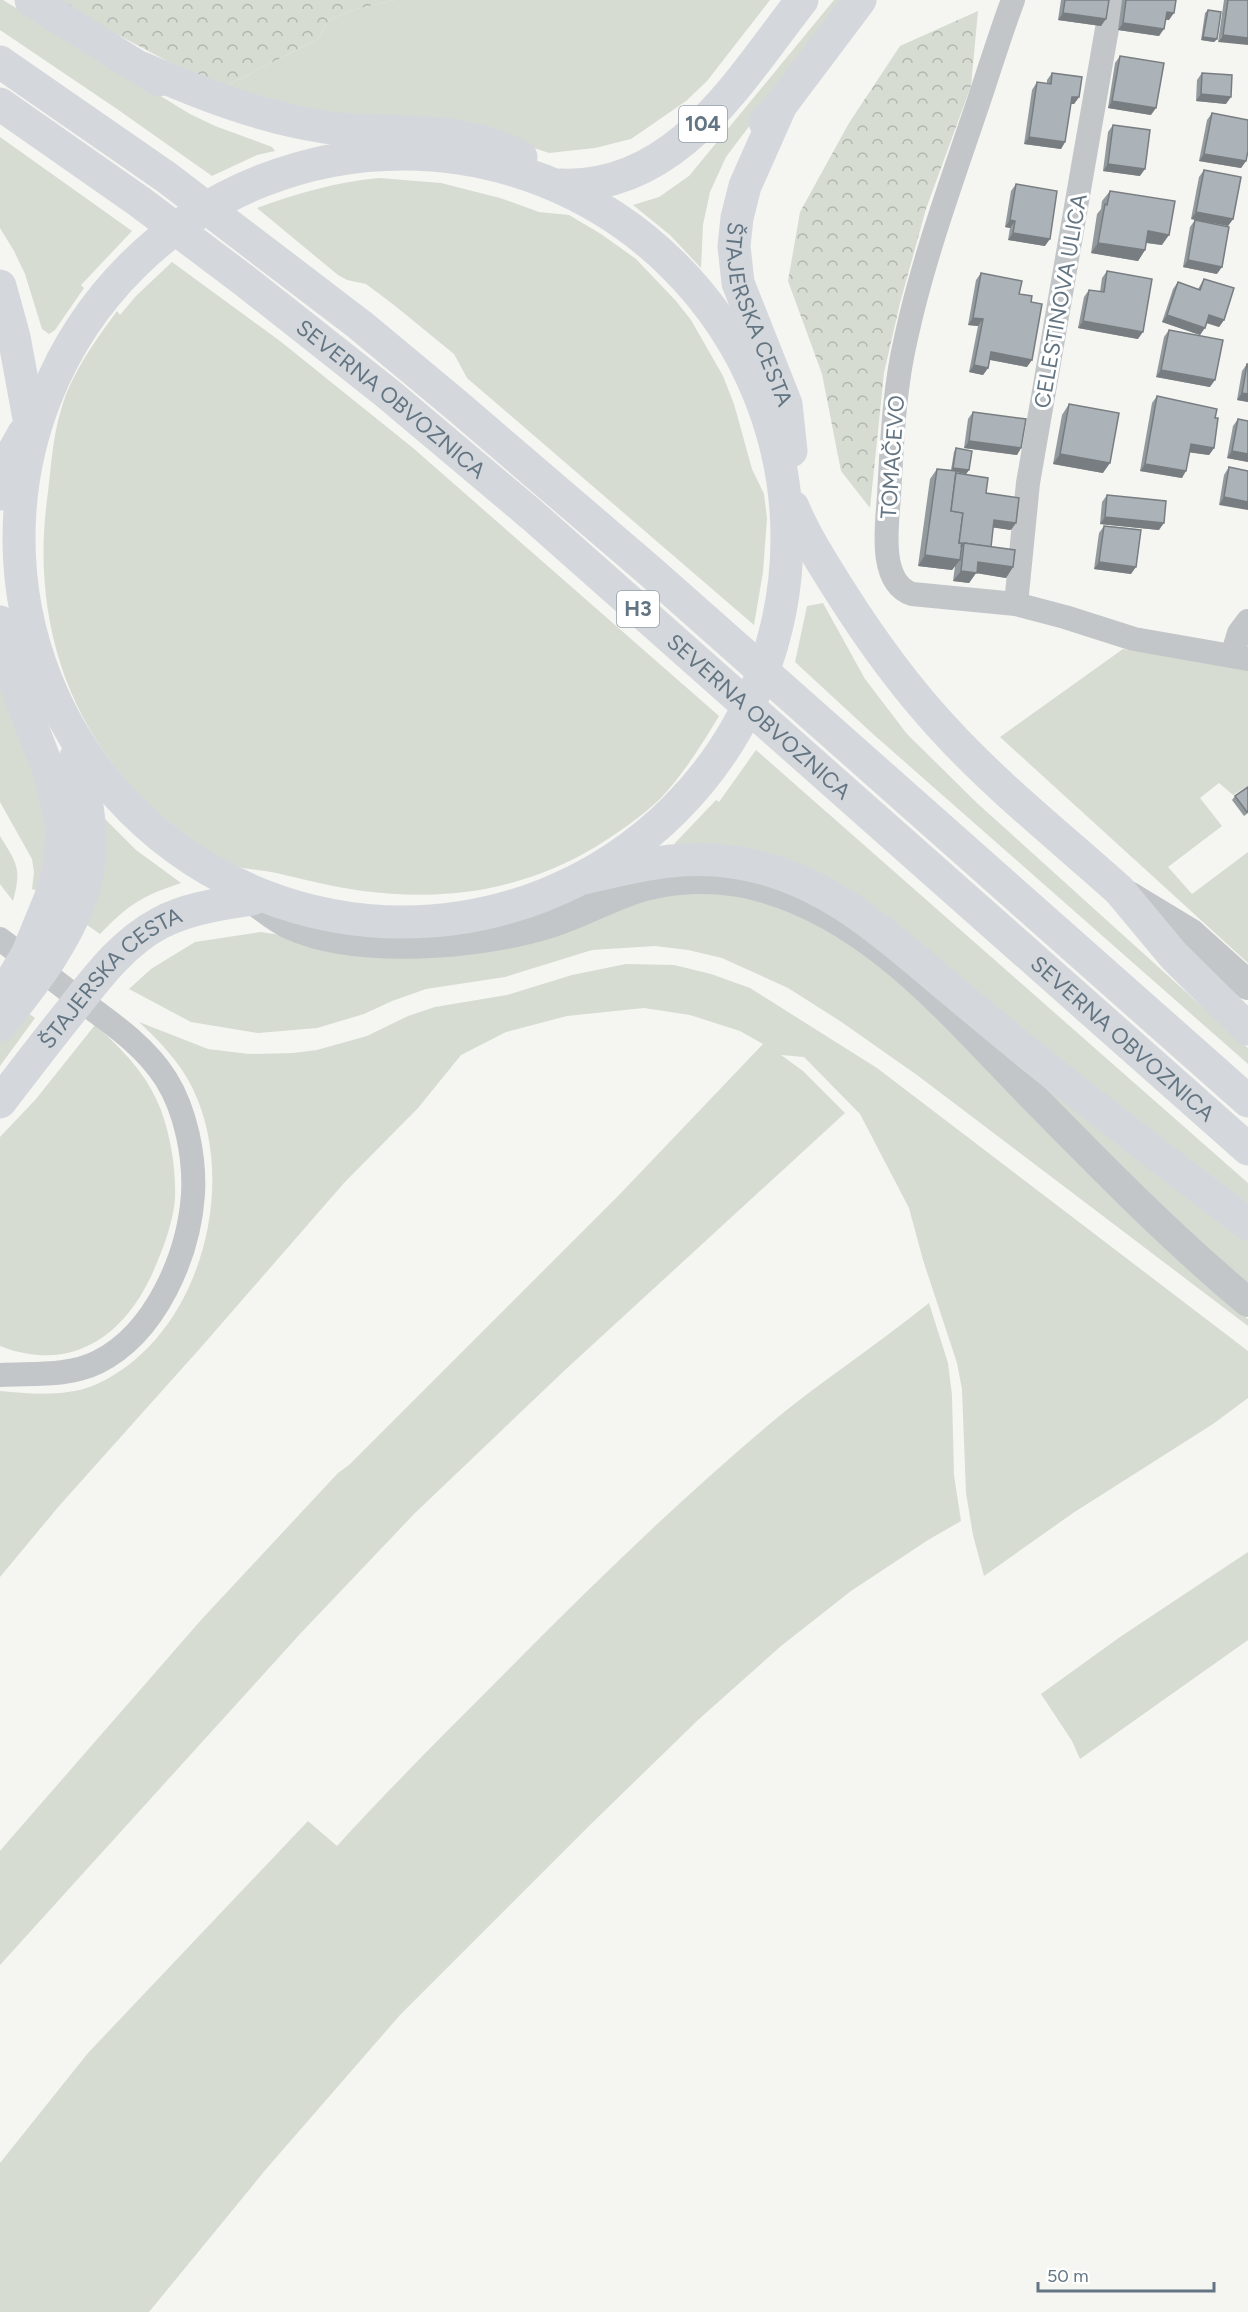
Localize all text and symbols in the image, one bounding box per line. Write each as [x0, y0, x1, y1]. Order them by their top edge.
road number: 104 [679, 106, 727, 142]
street label: CELESTINOVA ULICA [1028, 192, 1093, 410]
street label: ŠTAJERSKA CESTA [720, 221, 799, 410]
street label: SEVERNA OBVOZNICA [291, 314, 491, 484]
street label: TOMAČEVO [875, 394, 910, 520]
road number: H3 [617, 591, 659, 627]
street label: SEVERNA OBVOZNICA [661, 628, 856, 805]
street label: ŠTAJERSKA CESTA [34, 902, 186, 1054]
street label: SEVERNA OBVOZNICA [1025, 950, 1220, 1127]
scale bar [1038, 2255, 1214, 2293]
text: 50 m [1047, 2265, 1089, 2287]

